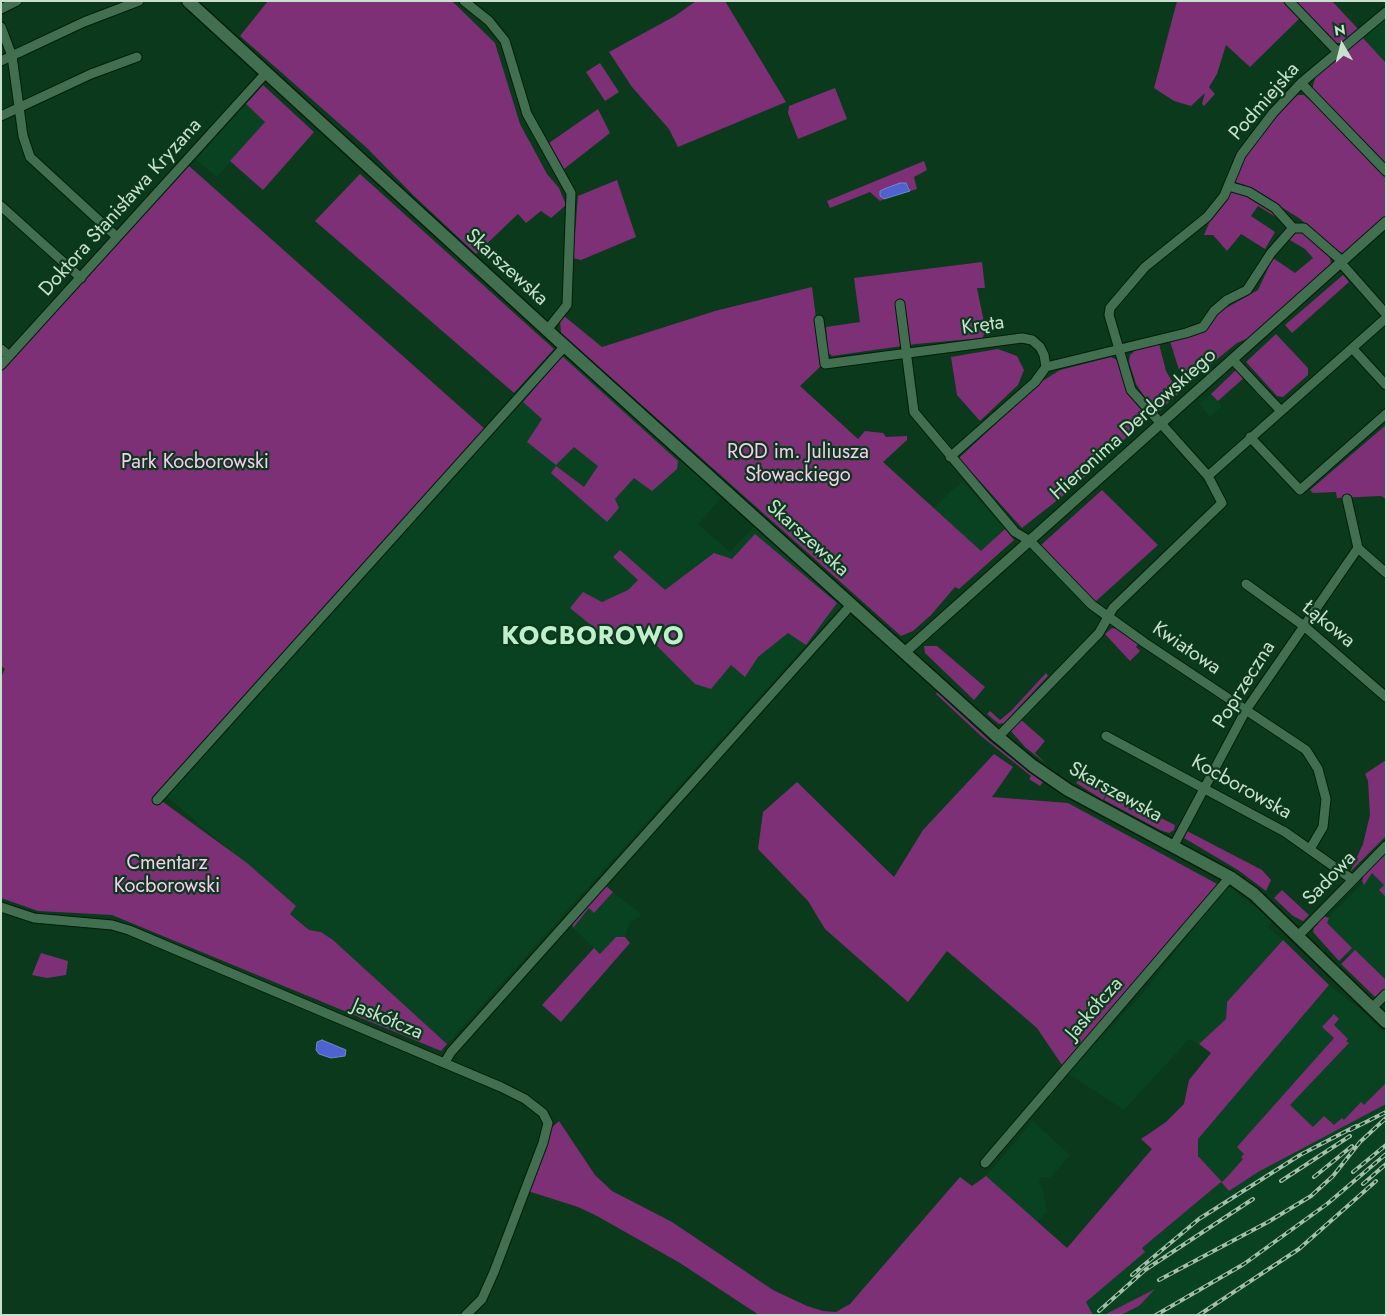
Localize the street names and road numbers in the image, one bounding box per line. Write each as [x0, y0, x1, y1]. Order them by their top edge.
street label: Podmiejska [1225, 58, 1305, 146]
street label: Doktora Stanisława Kryzana [35, 114, 207, 302]
street label: Skarszewska [460, 225, 552, 311]
street label: Kręta [960, 311, 1006, 341]
street label: Hieronima Derdowskiego [1046, 344, 1222, 506]
street label: Skarszewska [761, 496, 853, 582]
street label: Łąkowa [1297, 596, 1359, 654]
street label: Kwiatowa [1147, 617, 1225, 681]
street label: Poprzeczna [1209, 637, 1281, 733]
street label: Kocborowska [1187, 751, 1295, 825]
street label: Skarszewska [1064, 757, 1166, 829]
street label: Sadowa [1299, 847, 1361, 911]
street label: Jaskółcza [1061, 973, 1129, 1045]
street label: Jaskółcza [348, 994, 426, 1046]

